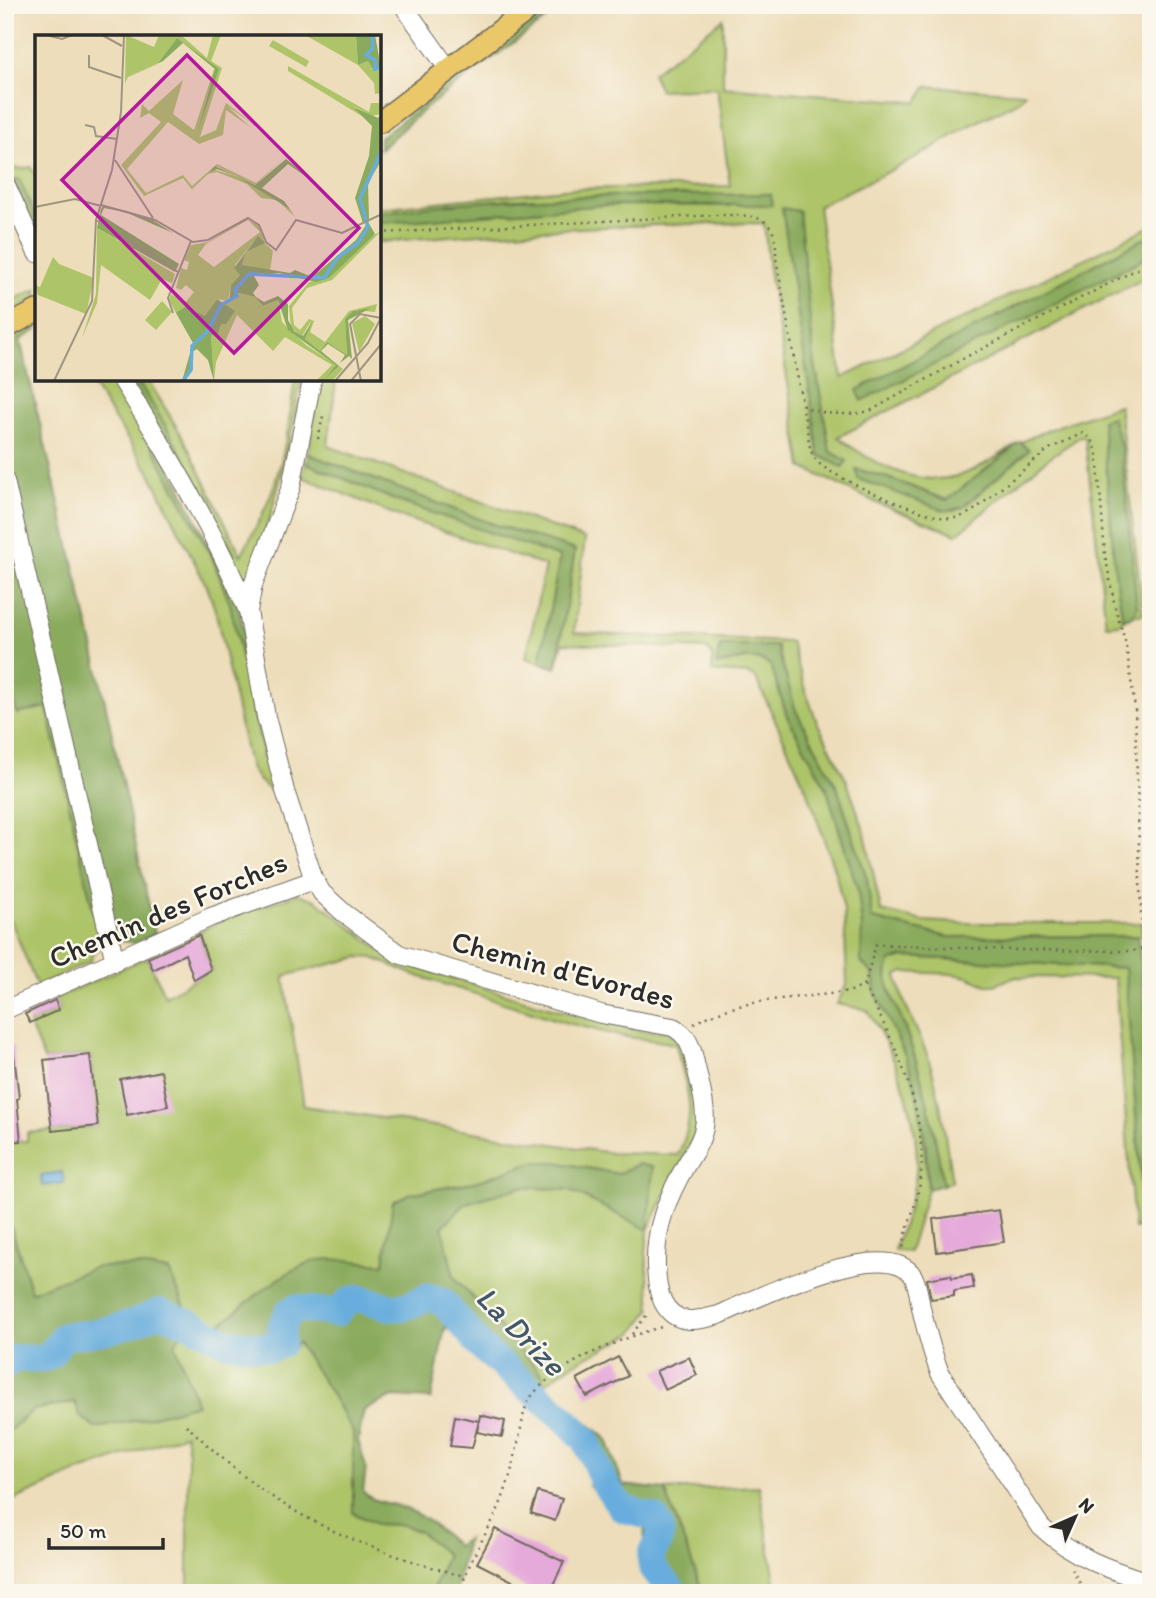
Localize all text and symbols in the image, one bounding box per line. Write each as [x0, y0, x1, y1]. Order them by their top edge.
inset map [35, 35, 382, 382]
street label: Chemin des Forches [43, 843, 293, 976]
street label: Chemin d'Evordes [448, 922, 679, 1017]
water label: La Drize [468, 1278, 575, 1385]
north arrow [1040, 1482, 1110, 1552]
text: N [1074, 1493, 1099, 1518]
scale bar [49, 1507, 163, 1551]
text: 50 m [60, 1518, 107, 1543]

